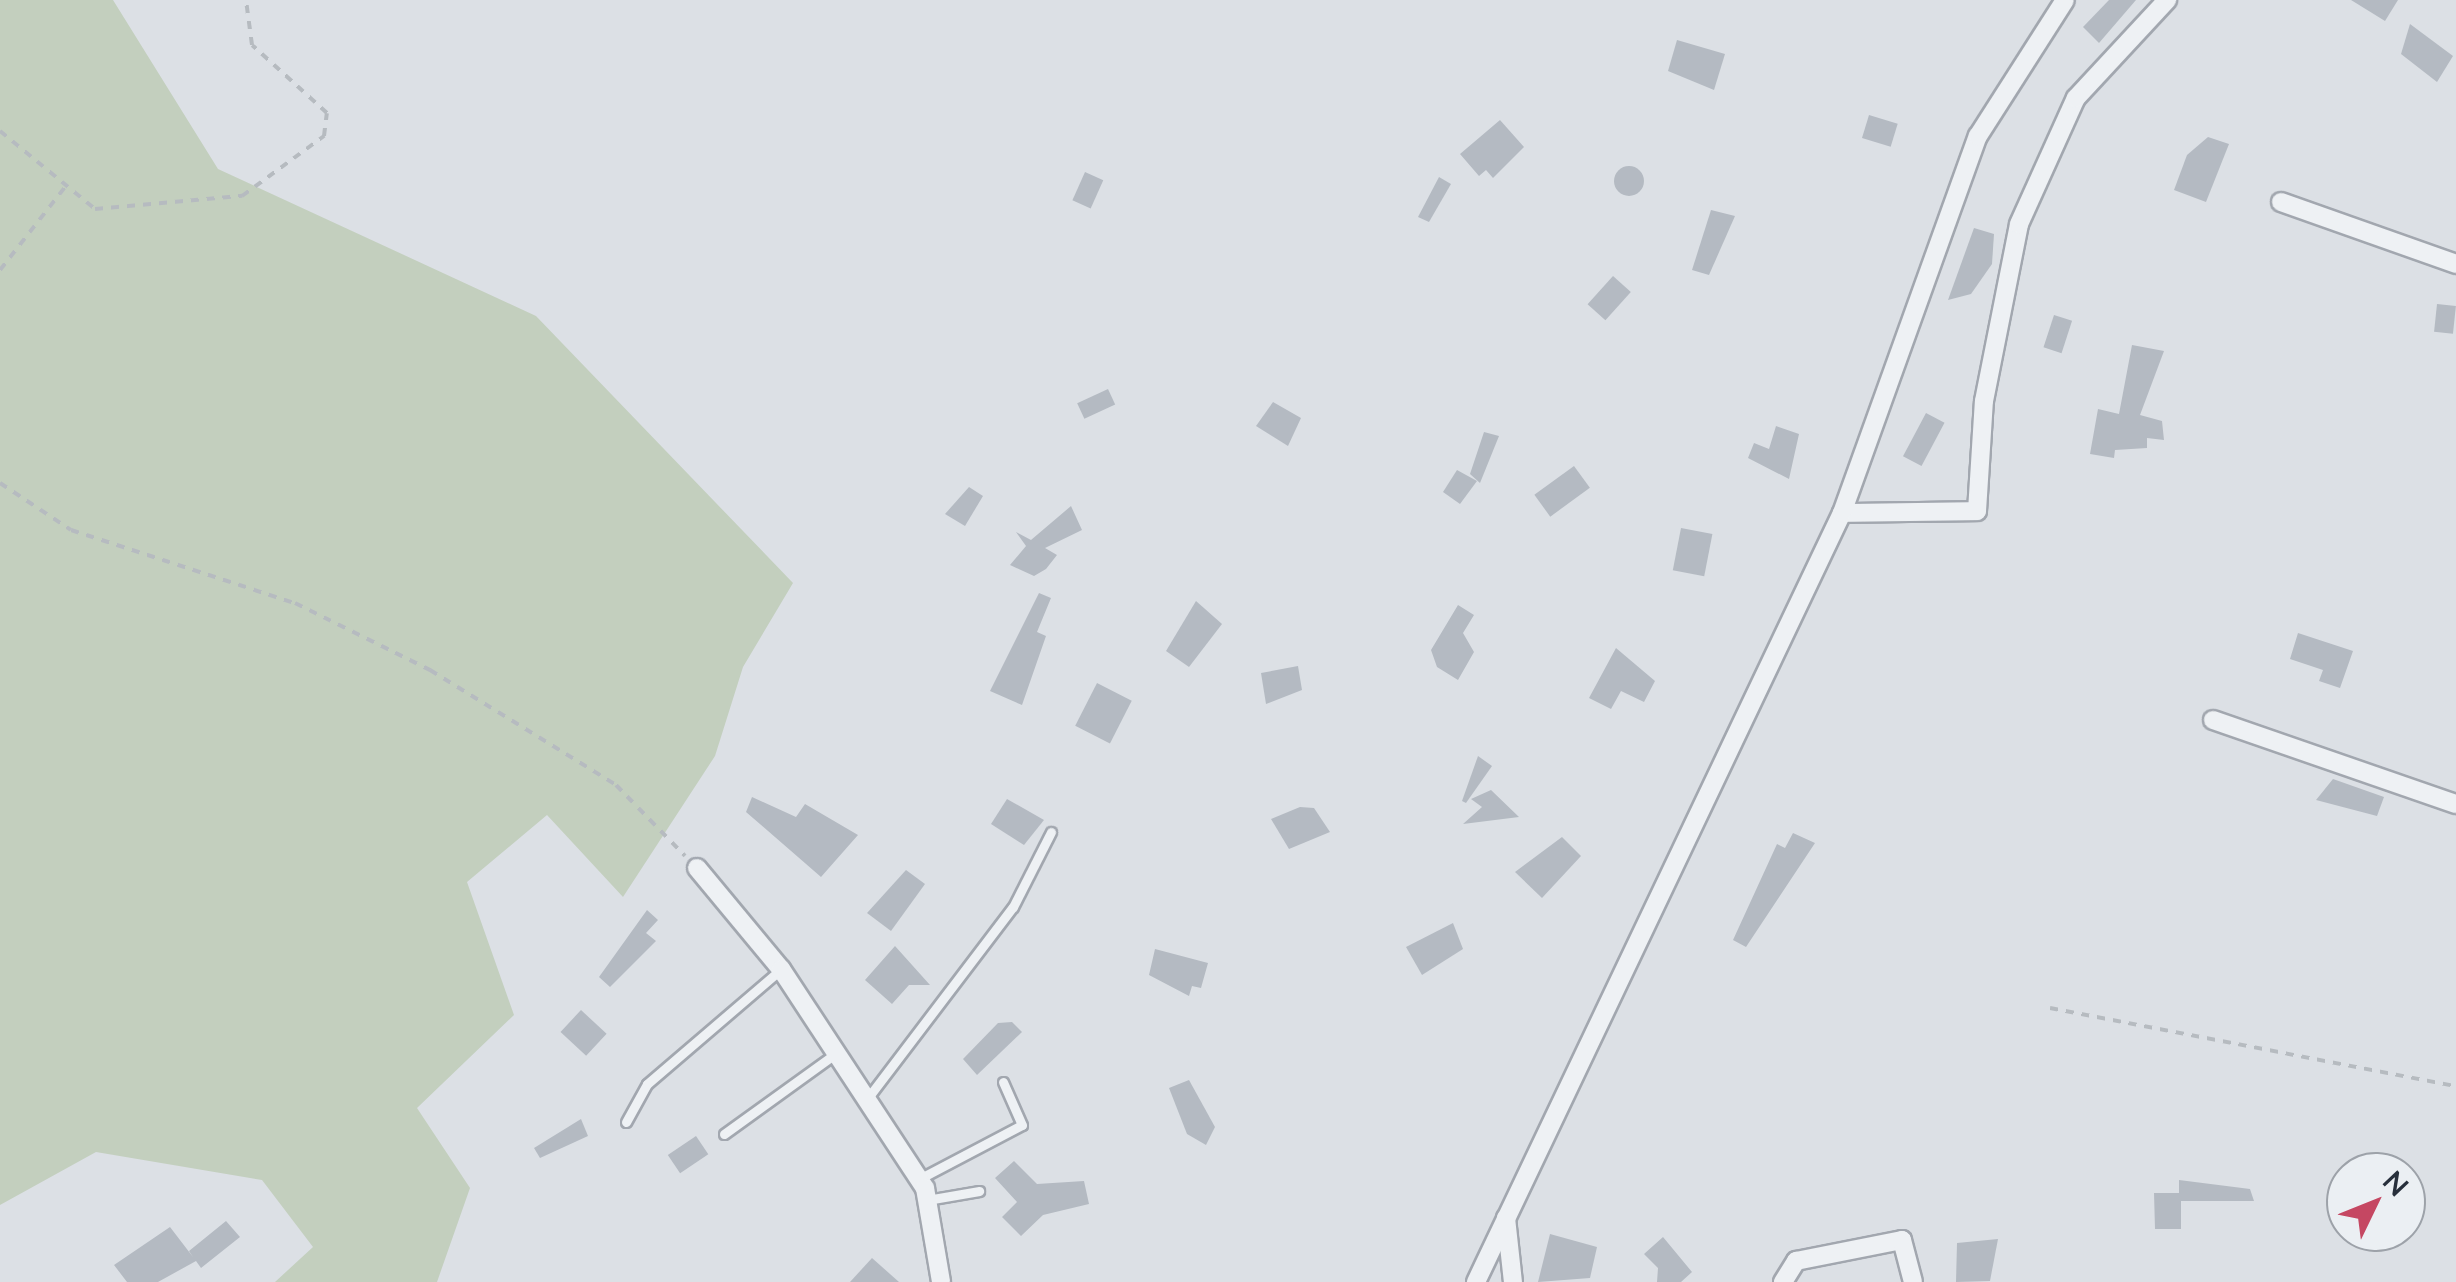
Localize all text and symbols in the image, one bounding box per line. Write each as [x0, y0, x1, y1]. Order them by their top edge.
north arrow [2326, 1152, 2426, 1252]
text: N [2377, 1163, 2416, 1202]

